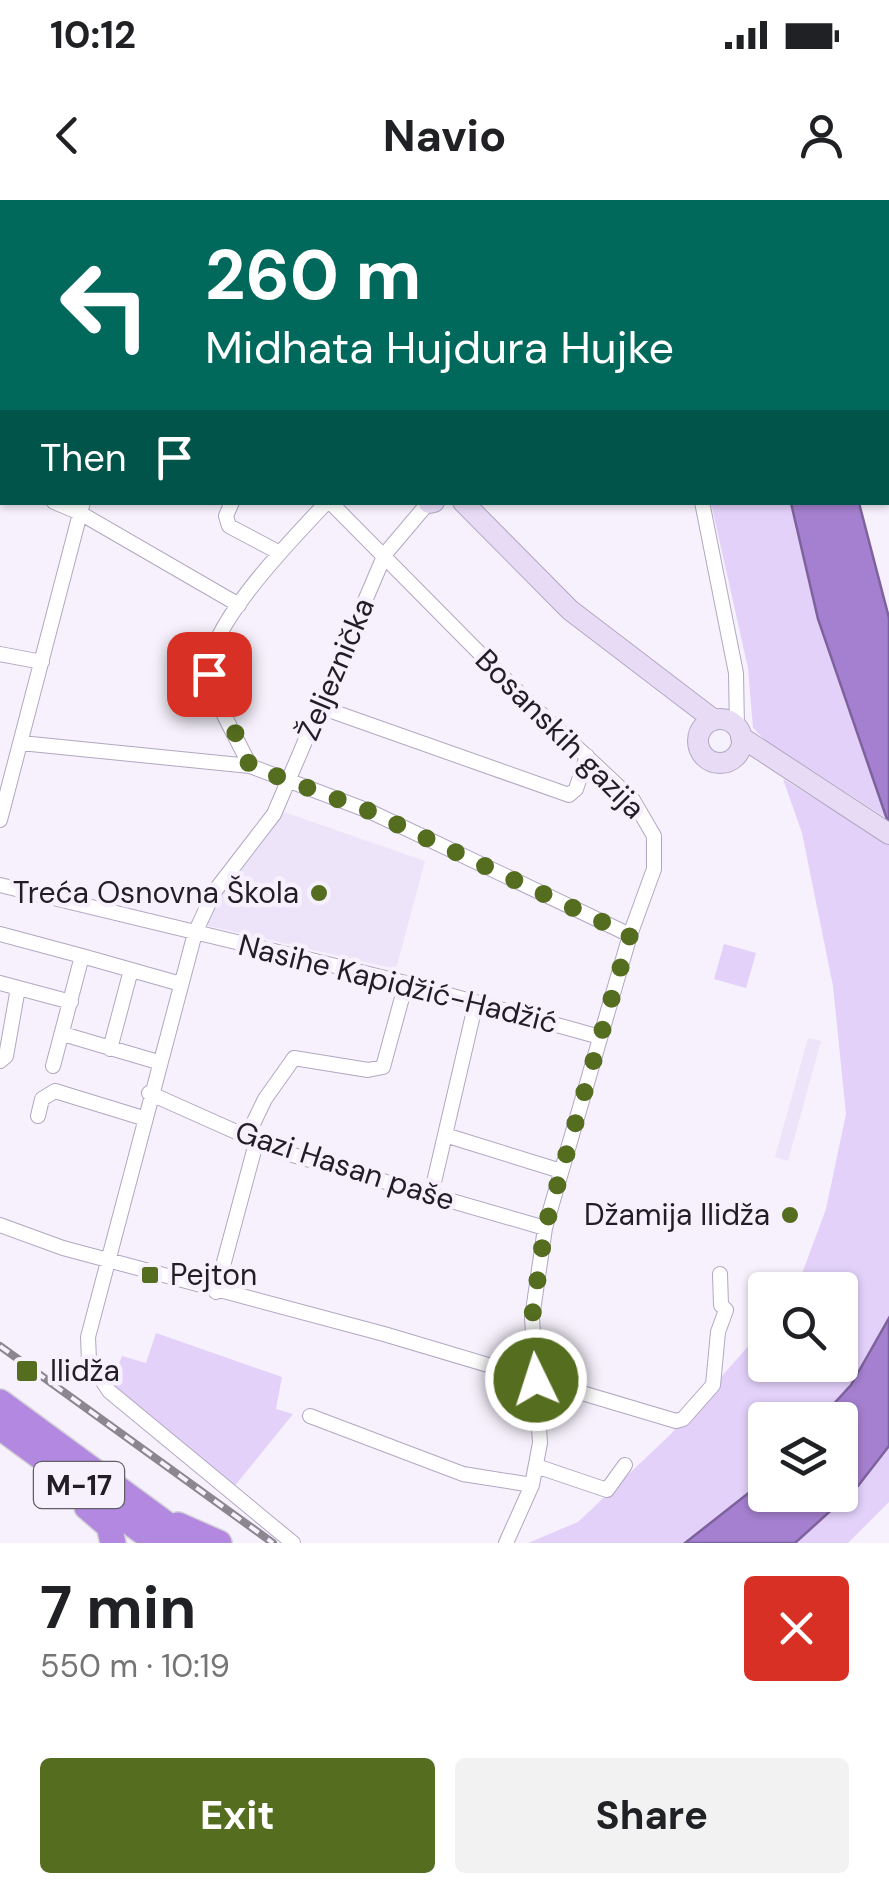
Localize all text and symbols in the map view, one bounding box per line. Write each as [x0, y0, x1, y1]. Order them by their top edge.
text: 10:12 [50, 10, 136, 60]
text: Navio [383, 106, 506, 165]
icon: back [40, 108, 95, 163]
icon: person [794, 108, 849, 163]
text: 260 m [205, 230, 421, 321]
icon: left [40, 240, 170, 370]
text: Midhata Hujdura Hujke [205, 318, 674, 377]
icon: arrive [147, 430, 202, 485]
text: Then [40, 433, 127, 483]
street label: Željeznička [288, 592, 383, 746]
pin [167, 632, 252, 717]
street label: Bosanskih gazija [467, 640, 654, 827]
icon: arrive [182, 647, 237, 702]
place label: Treća Osnovna Škola [13, 873, 299, 912]
marker: Treća Osnovna Škola [308, 882, 330, 904]
street label: Nasihe Kapidžić-Hadžić [234, 925, 562, 1042]
street label: Gazi Hasan paše [230, 1112, 460, 1219]
place label: Džamija Ilidža [584, 1195, 770, 1234]
marker: Džamija Ilidža [779, 1204, 801, 1226]
place label: Pejton [170, 1255, 257, 1294]
marker: Pejton [139, 1264, 161, 1286]
map controls [748, 1272, 858, 1512]
button: search [748, 1272, 858, 1382]
position arrow [484, 1328, 588, 1432]
place label: Ilidža [50, 1351, 120, 1390]
marker: Ilidža [14, 1358, 40, 1384]
button: layers [748, 1402, 858, 1512]
road number: M-17 [34, 1462, 124, 1508]
text: 7 min [40, 1568, 196, 1647]
button: close [744, 1576, 849, 1681]
text: 550 m · 10:19 [40, 1645, 230, 1687]
button: Exit [40, 1758, 435, 1873]
button: Share [455, 1758, 849, 1873]

